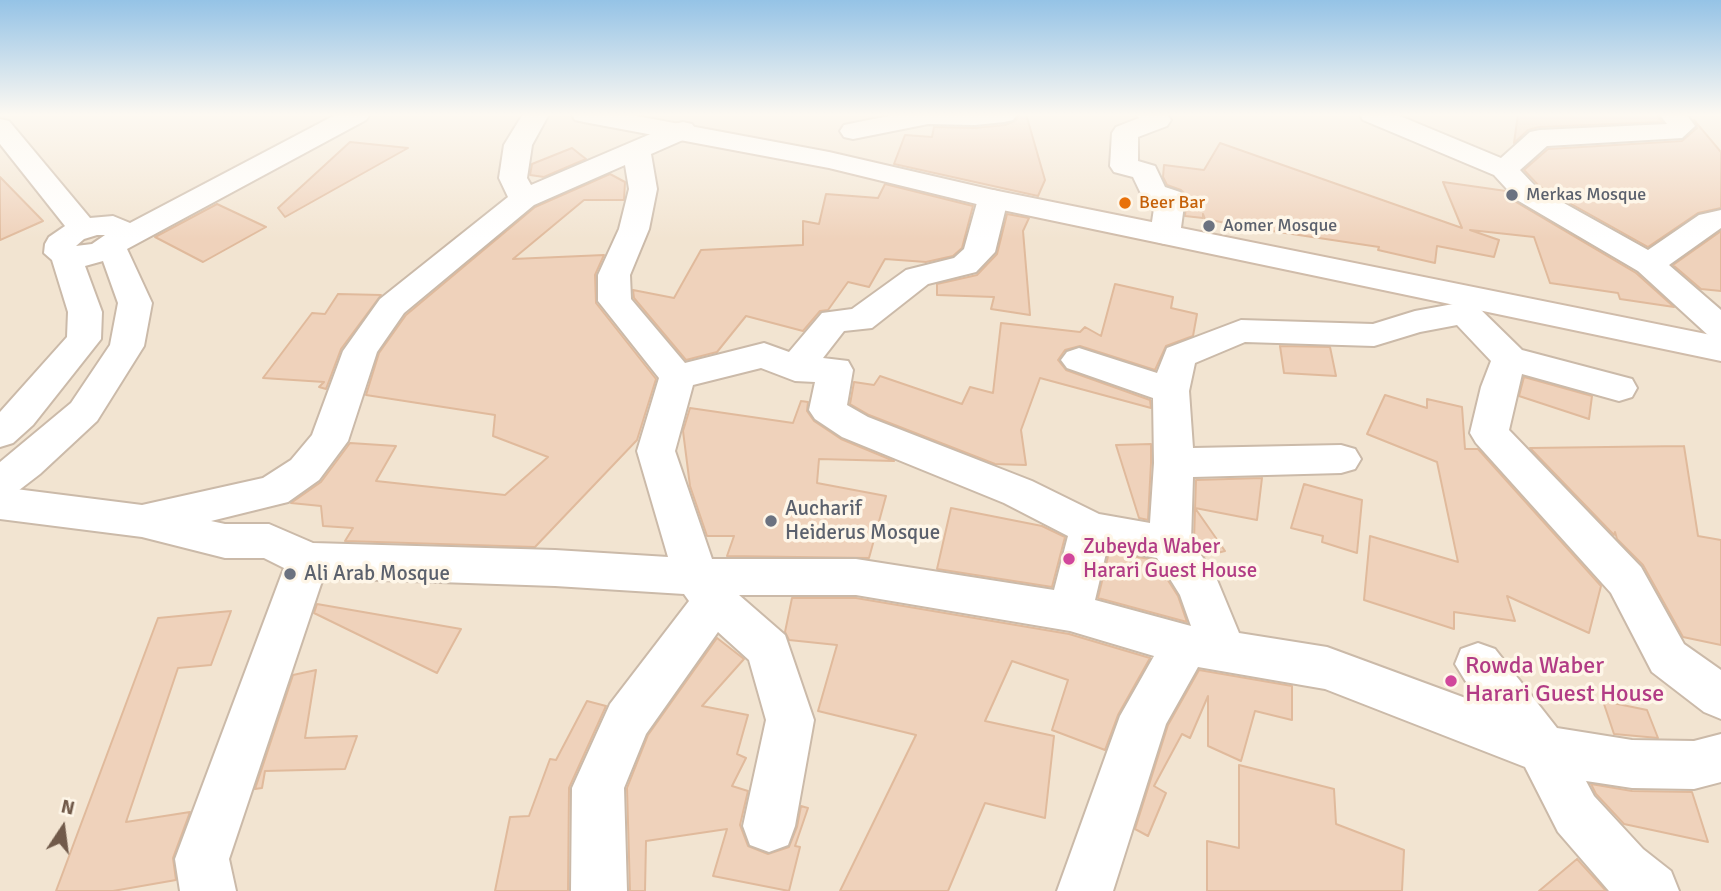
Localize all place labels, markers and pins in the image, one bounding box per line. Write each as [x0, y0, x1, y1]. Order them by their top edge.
place label: Merkas Mosque [1526, 184, 1646, 206]
marker: Merkas Mosque [1504, 187, 1520, 203]
place label: Beer Bar [1139, 192, 1205, 214]
marker: Beer Bar [1117, 195, 1133, 211]
place label: Aomer Mosque [1223, 215, 1337, 237]
marker: Aomer Mosque [1201, 218, 1217, 234]
place label: Aucharif Heiderus Mosque [785, 496, 940, 546]
marker: Aucharif Heiderus Mosque [763, 513, 779, 529]
place label: Zubeyda Waber Harari Guest House [1083, 534, 1257, 584]
marker: Zubeyda Waber Harari Guest House [1061, 551, 1077, 567]
place label: Ali Arab Mosque [304, 561, 450, 587]
marker: Ali Arab Mosque [282, 566, 298, 582]
place label: Rowda Waber Harari Guest House [1465, 653, 1664, 709]
marker: Rowda Waber Harari Guest House [1443, 673, 1459, 689]

